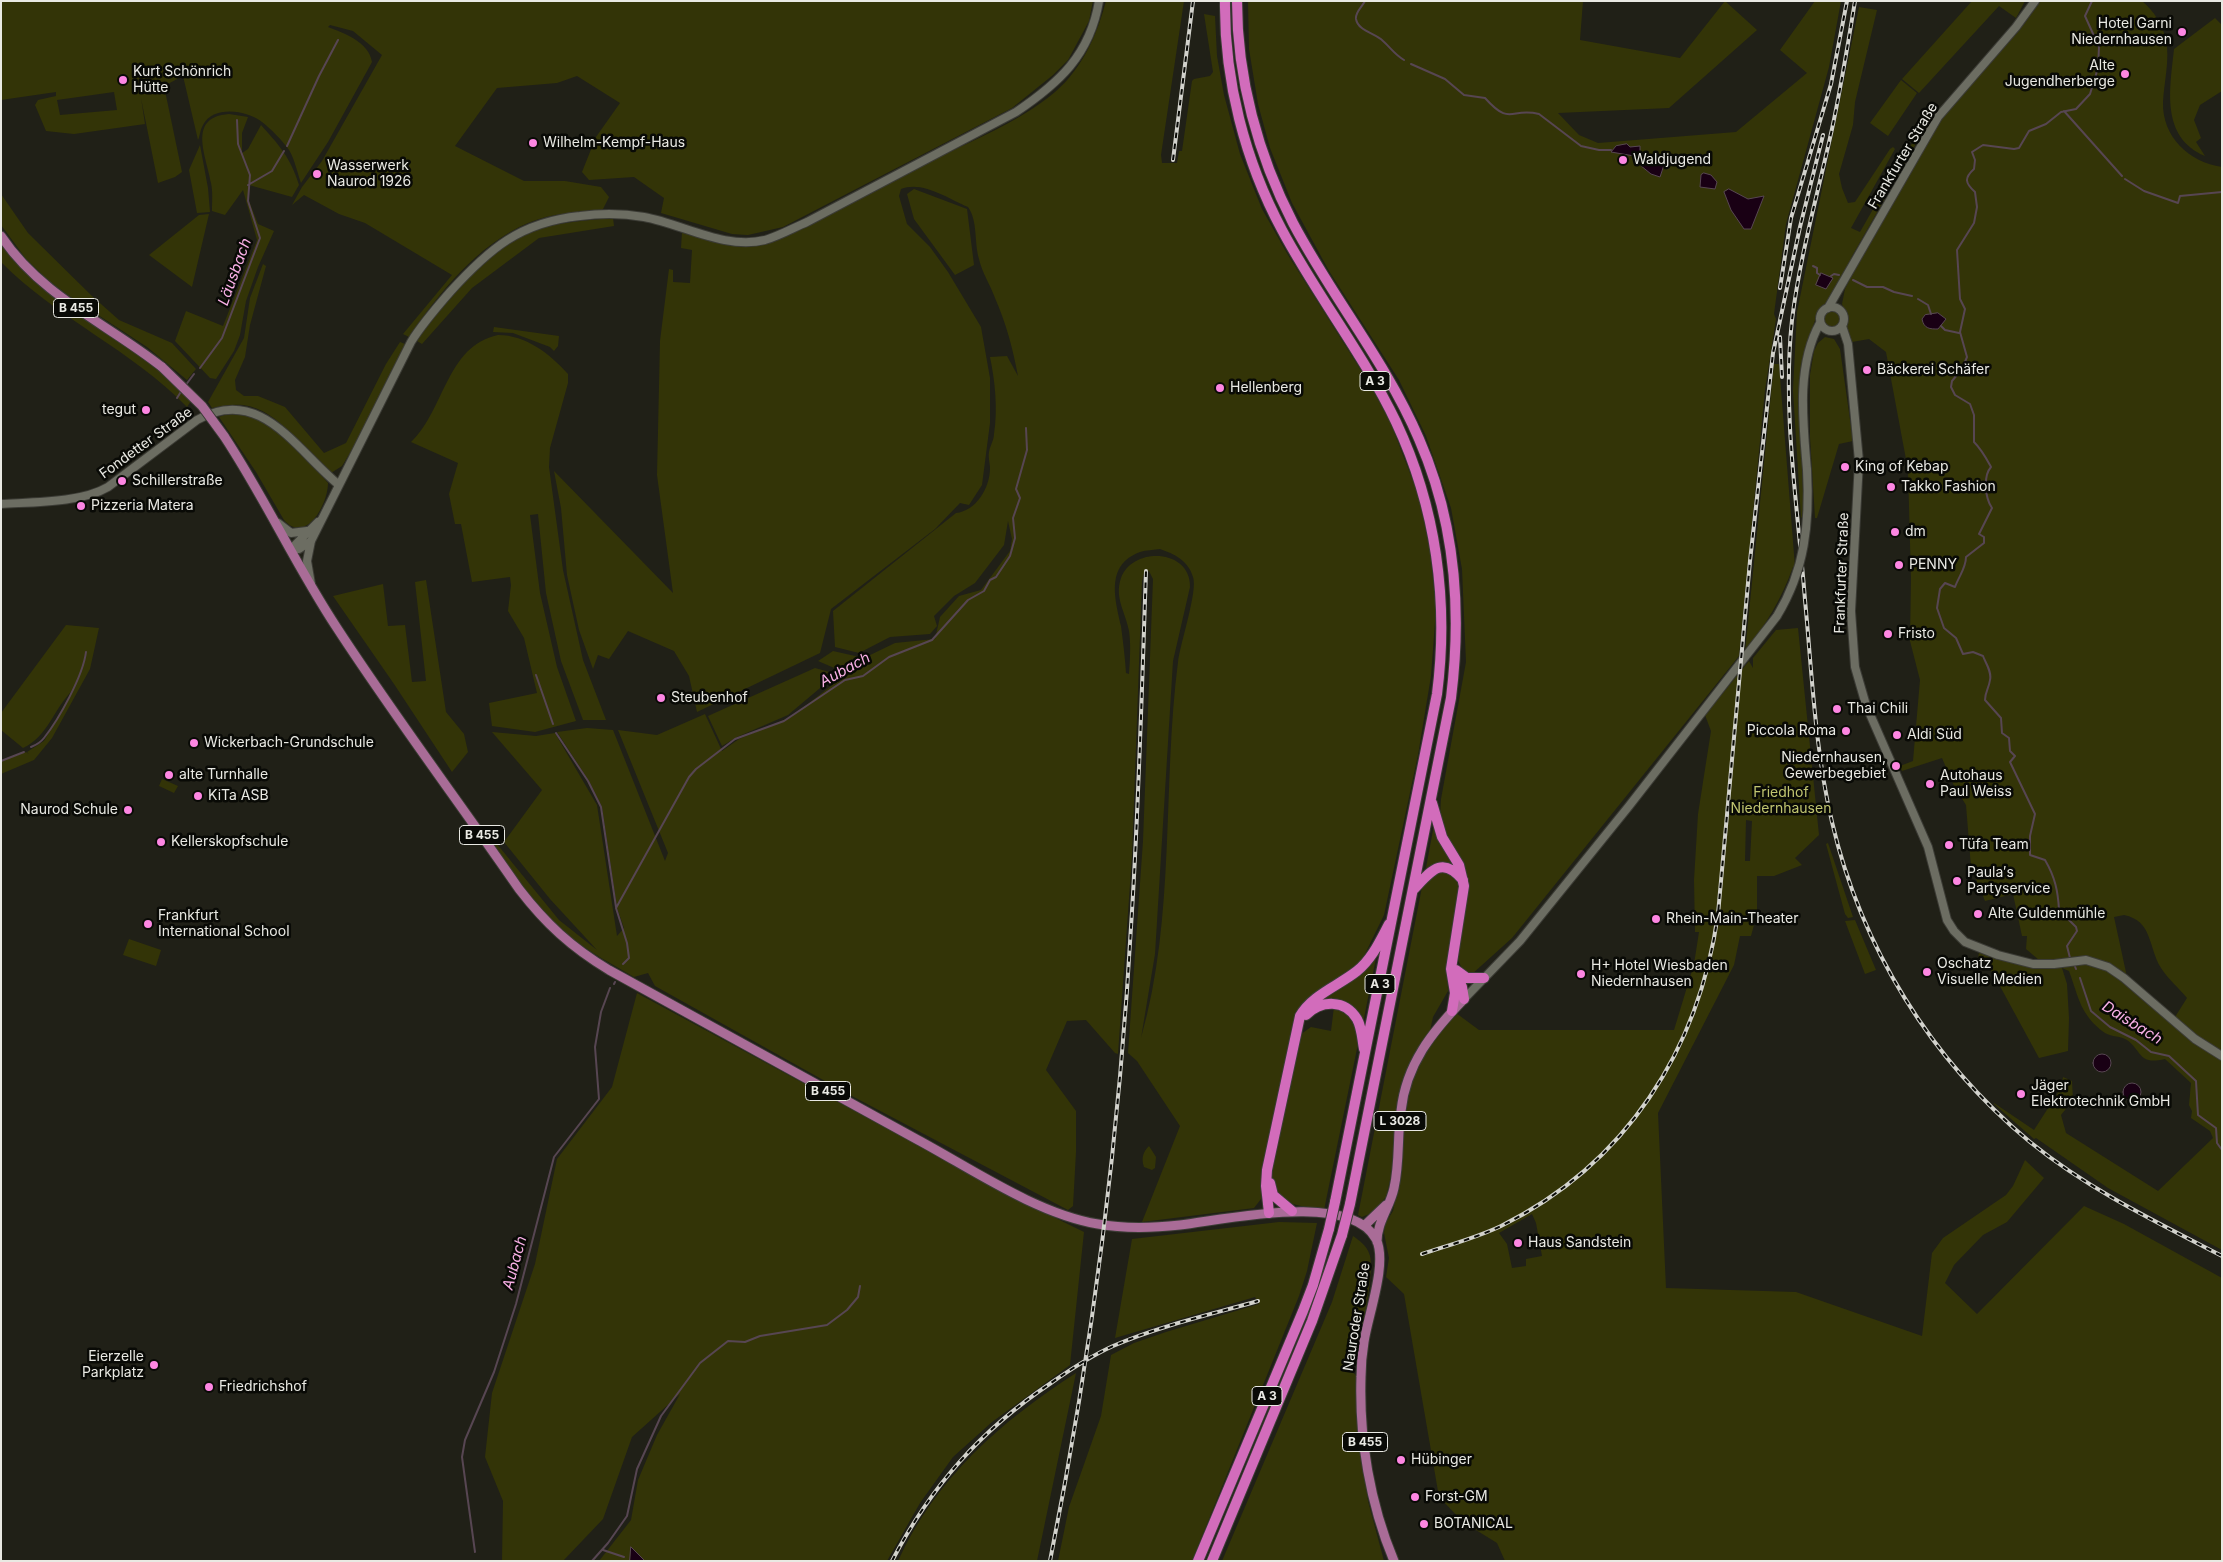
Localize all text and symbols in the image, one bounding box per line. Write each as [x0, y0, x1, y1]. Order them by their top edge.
place label: Hotel Garni Niedernhausen [2071, 16, 2172, 48]
marker: Hotel Garni Niedernhausen [2176, 26, 2188, 38]
place label: Alte Jugendherberge [2005, 58, 2115, 90]
place label: Kurt Schönrich Hütte [133, 64, 231, 96]
marker: Alte Jugendherberge [2119, 68, 2131, 80]
marker: Kurt Schönrich Hütte [117, 74, 129, 86]
street label: Frankfurter Straße [1865, 100, 1941, 212]
place label: Wilhelm-Kempf-Haus [543, 135, 685, 151]
marker: Wilhelm-Kempf-Haus [527, 137, 539, 149]
place label: Waldjugend [1633, 152, 1711, 168]
marker: Waldjugend [1617, 154, 1629, 166]
place label: Wasserwerk Naurod 1926 [327, 158, 411, 190]
marker: Wasserwerk Naurod 1926 [311, 168, 323, 180]
water label: Läusbach [215, 236, 255, 308]
road number: B 455 [54, 298, 98, 318]
place label: Bäckerei Schäfer [1877, 362, 1989, 378]
marker: Bäckerei Schäfer [1861, 364, 1873, 376]
road number: A 3 [1360, 372, 1390, 391]
place label: Hellenberg [1230, 380, 1302, 396]
marker: Hellenberg [1214, 382, 1226, 394]
place label: tegut [102, 402, 136, 418]
street label: Fondetter Straße [96, 404, 196, 482]
marker: tegut [140, 404, 152, 416]
place label: King of Kebap [1855, 459, 1948, 475]
marker: King of Kebap [1839, 461, 1851, 473]
place label: Schillerstraße [132, 473, 223, 489]
marker: Schillerstraße [116, 475, 128, 487]
place label: Takko Fashion [1901, 479, 1996, 495]
marker: Takko Fashion [1885, 481, 1897, 493]
place label: Pizzeria Matera [91, 498, 194, 514]
marker: Pizzeria Matera [75, 500, 87, 512]
street label: Frankfurter Straße [1831, 512, 1853, 634]
place label: dm [1905, 524, 1926, 540]
marker: dm [1889, 526, 1901, 538]
place label: PENNY [1909, 557, 1957, 573]
marker: PENNY [1893, 559, 1905, 571]
place label: Fristo [1898, 626, 1935, 642]
marker: Fristo [1882, 628, 1894, 640]
water label: Aubach [817, 649, 873, 691]
place label: Steubenhof [671, 690, 748, 706]
marker: Steubenhof [655, 692, 667, 704]
place label: Thai Chili [1847, 701, 1908, 717]
marker: Thai Chili [1831, 703, 1843, 715]
place label: Piccola Roma [1747, 723, 1836, 739]
marker: Piccola Roma [1840, 725, 1852, 737]
place label: Aldi Süd [1907, 727, 1962, 743]
marker: Aldi Süd [1891, 729, 1903, 741]
place label: Wickerbach-Grundschule [204, 735, 374, 751]
marker: Wickerbach-Grundschule [188, 737, 200, 749]
place label: Niedernhausen, Gewerbegebiet [1781, 750, 1886, 782]
marker: Niedernhausen, Gewerbegebiet [1890, 760, 1902, 772]
place label: alte Turnhalle [179, 767, 268, 783]
place label: Autohaus Paul Weiss [1940, 768, 2012, 800]
marker: alte Turnhalle [163, 769, 175, 781]
marker: Autohaus Paul Weiss [1924, 778, 1936, 790]
park label: Friedhof Niedernhausen [1731, 785, 1831, 818]
place label: KiTa ASB [208, 788, 269, 804]
marker: KiTa ASB [192, 790, 204, 802]
place label: Naurod Schule [20, 802, 118, 818]
marker: Naurod Schule [122, 804, 134, 816]
road number: B 455 [460, 826, 504, 844]
place label: Kellerskopfschule [171, 834, 288, 850]
marker: Kellerskopfschule [155, 836, 167, 848]
place label: Tüfa Team [1959, 837, 2029, 853]
marker: Tüfa Team [1943, 839, 1955, 851]
place label: Paula′s Partyservice [1967, 865, 2050, 898]
marker: Paula′s Partyservice [1951, 875, 1963, 887]
place label: Alte Guldenmühle [1988, 906, 2105, 922]
place label: Frankfurt International School [158, 908, 290, 940]
marker: Alte Guldenmühle [1972, 908, 1984, 920]
place label: Rhein-Main-Theater [1666, 911, 1798, 927]
marker: Rhein-Main-Theater [1650, 913, 1662, 925]
marker: Frankfurt International School [142, 918, 154, 930]
place label: Oschatz Visuelle Medien [1937, 956, 2042, 989]
place label: H+ Hotel Wiesbaden Niedernhausen [1591, 958, 1728, 990]
marker: Oschatz Visuelle Medien [1921, 966, 1933, 978]
marker: H+ Hotel Wiesbaden Niedernhausen [1575, 968, 1587, 980]
road number: A 3 [1365, 974, 1395, 994]
water label: Daisbach [2099, 998, 2165, 1048]
place label: Jäger Elektrotechnik GmbH [2031, 1078, 2171, 1110]
road number: B 455 [806, 1082, 850, 1100]
marker: Jäger Elektrotechnik GmbH [2015, 1088, 2027, 1100]
road number: L 3028 [1374, 1112, 1426, 1130]
water label: Aubach [499, 1234, 531, 1292]
place label: Haus Sandstein [1528, 1235, 1631, 1251]
marker: Haus Sandstein [1512, 1237, 1524, 1249]
street label: Nauroder Straße [1340, 1262, 1374, 1372]
place label: Eierzelle Parkplatz [82, 1349, 144, 1381]
marker: Eierzelle Parkplatz [148, 1359, 160, 1371]
place label: Friedrichshof [219, 1379, 307, 1395]
marker: Friedrichshof [203, 1381, 215, 1393]
road number: A 3 [1252, 1386, 1282, 1405]
road number: B 455 [1342, 1432, 1388, 1451]
place label: Hübinger [1411, 1452, 1472, 1468]
marker: Hübinger [1395, 1454, 1407, 1466]
place label: Forst-GM [1425, 1489, 1488, 1505]
marker: Forst-GM [1409, 1491, 1421, 1503]
place label: BOTANICAL [1434, 1516, 1513, 1532]
marker: BOTANICAL [1418, 1518, 1430, 1530]

